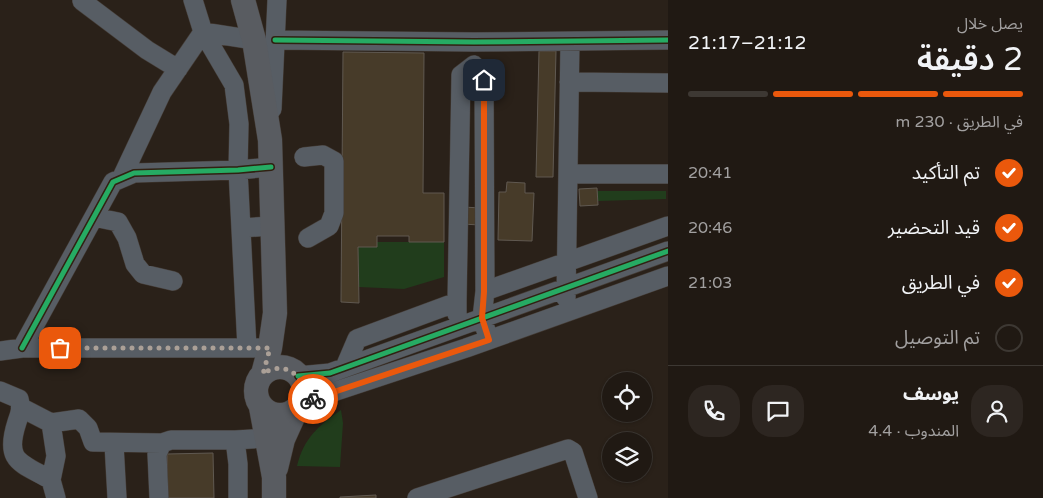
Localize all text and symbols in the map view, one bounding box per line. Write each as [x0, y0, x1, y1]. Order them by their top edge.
text: يصل خلال [957, 14, 1023, 34]
text: 21:12–21:17 [688, 32, 806, 54]
text: 2 دقيقة [917, 41, 1023, 79]
pin [463, 59, 505, 101]
icon: home [470, 66, 498, 94]
text: في الطريق · 230 m [896, 112, 1023, 132]
icon: check [995, 159, 1023, 187]
text: تم التأكيد [912, 162, 980, 184]
text: 20:41 [688, 163, 732, 183]
icon: check [995, 214, 1023, 242]
text: قيد التحضير [888, 217, 980, 239]
text: 20:46 [688, 218, 732, 238]
icon: check [995, 269, 1023, 297]
text: في الطريق [902, 272, 980, 294]
text: 21:03 [688, 273, 732, 293]
pin [39, 327, 81, 369]
text: تم التوصيل [895, 327, 980, 349]
icon: bag [46, 334, 74, 362]
map controls [602, 372, 652, 482]
button: locate [602, 372, 652, 422]
courier [288, 374, 338, 424]
text: يوسف [903, 383, 959, 405]
icon: bike [299, 385, 327, 413]
button: phone [688, 385, 740, 437]
button: chat [752, 385, 804, 437]
button: person [971, 385, 1023, 437]
text: المندوب · 4.4 [868, 421, 959, 441]
button: layers [602, 432, 652, 482]

